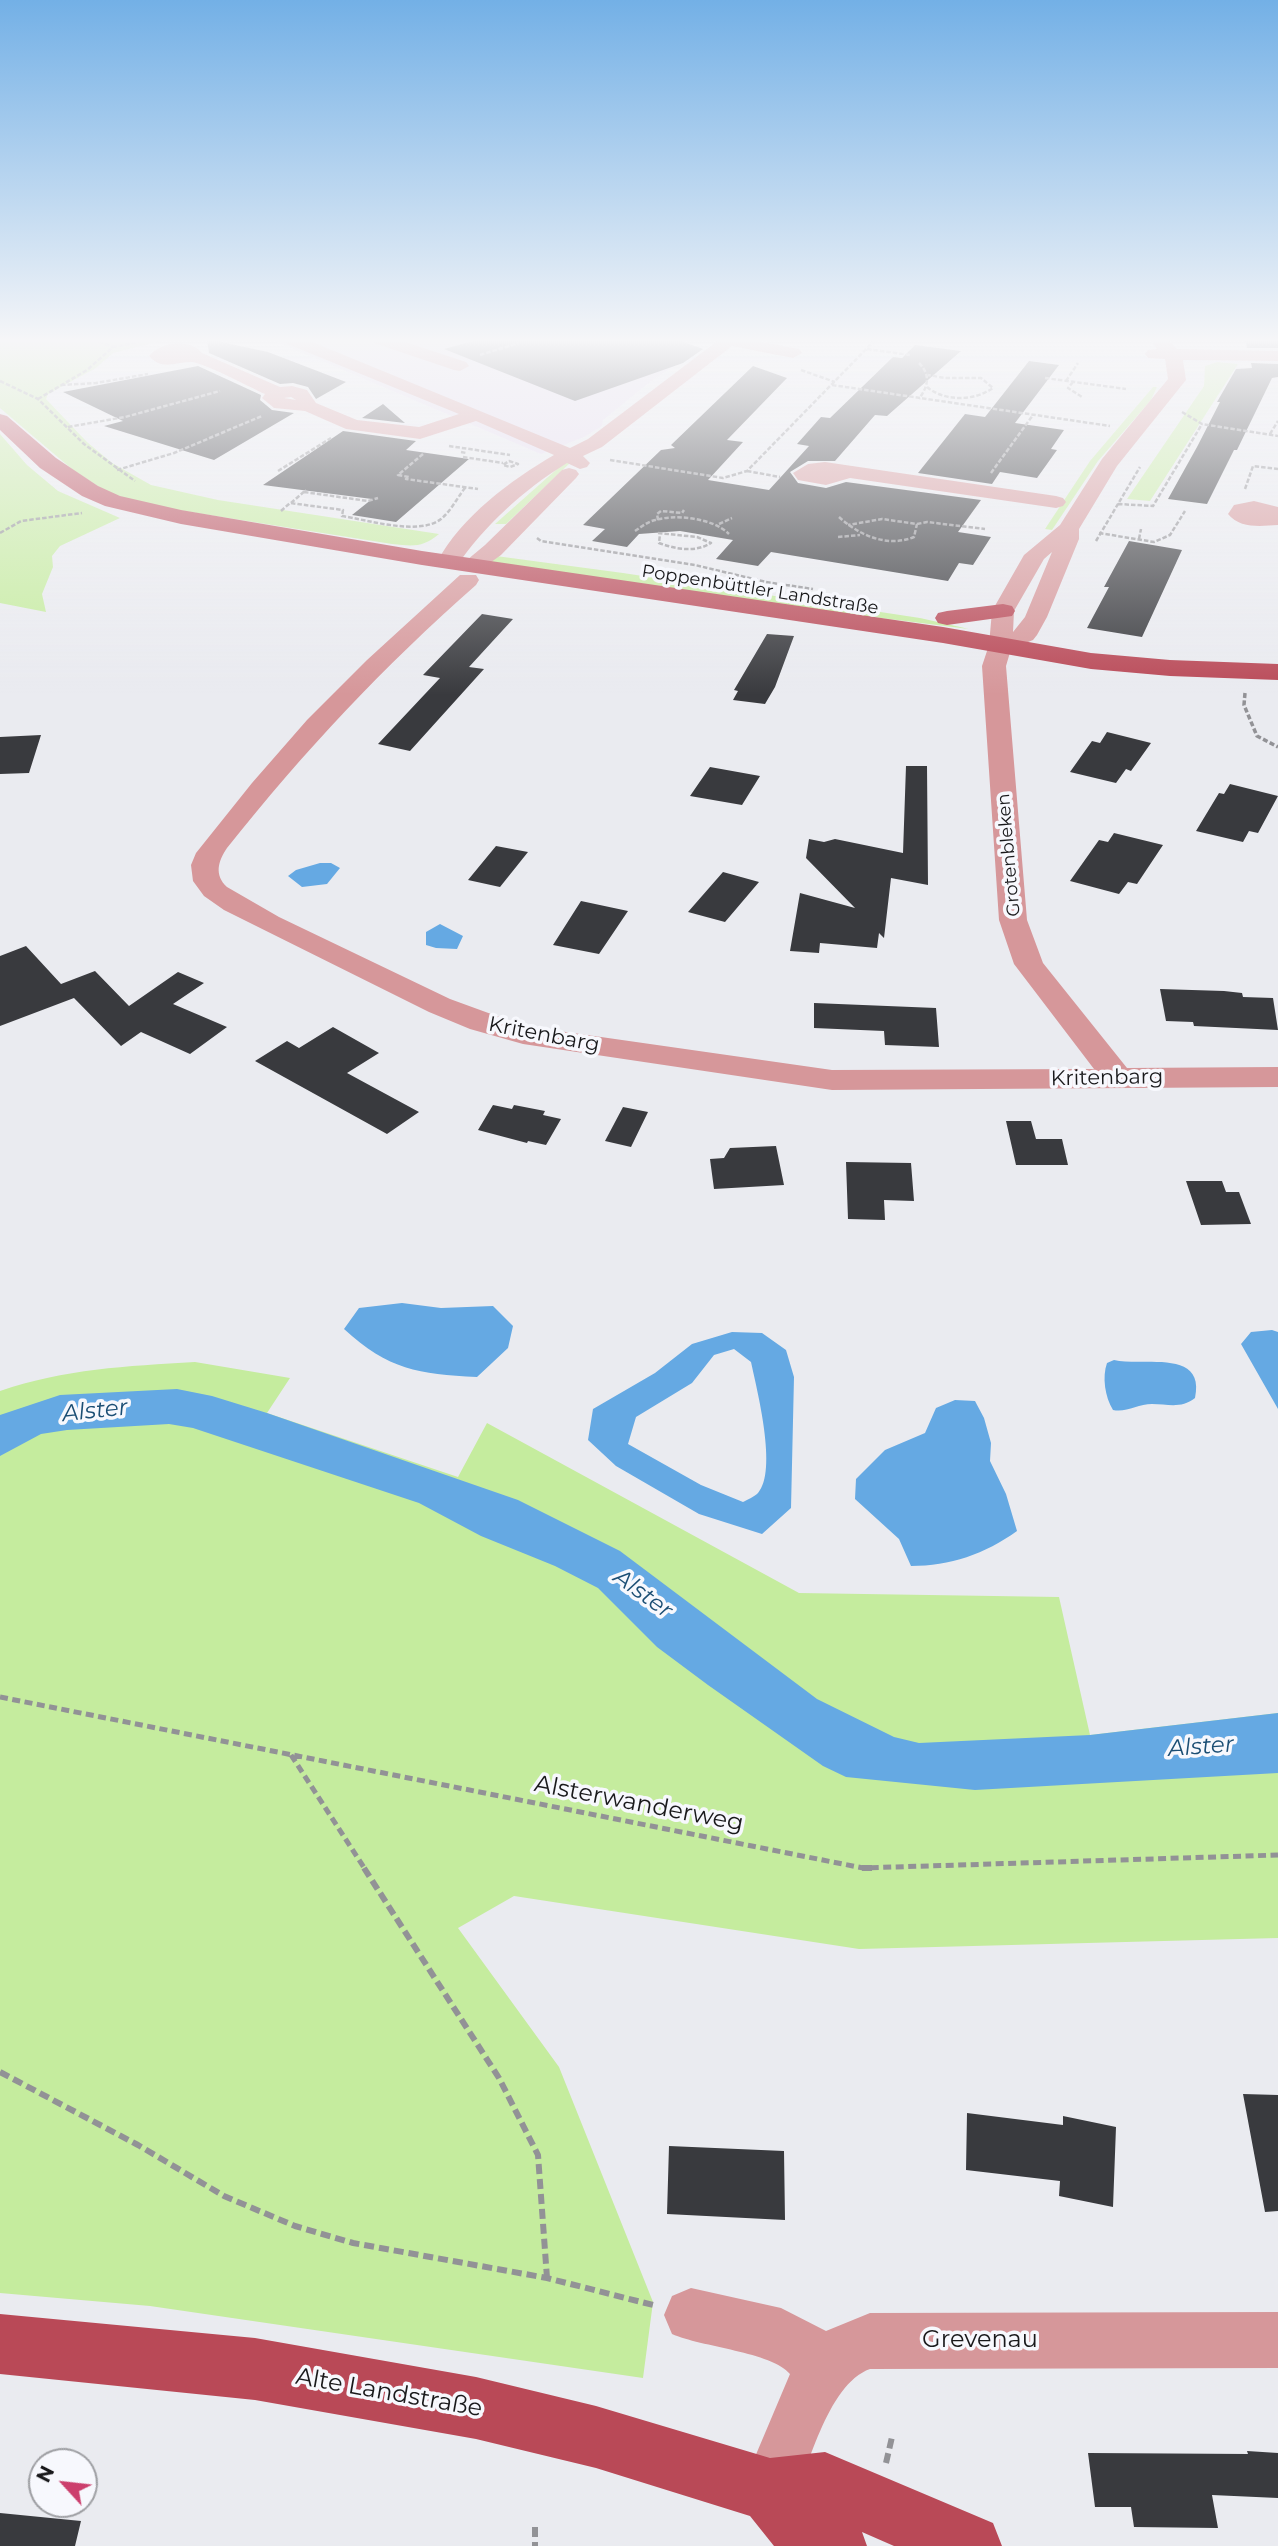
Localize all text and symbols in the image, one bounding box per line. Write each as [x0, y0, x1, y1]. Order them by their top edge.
street label: Poppenbüttler Landstraße [640, 561, 880, 619]
street label: Grotenbleken [993, 793, 1025, 917]
street label: Kritenbarg [486, 1012, 602, 1058]
street label: Kritenbarg [1051, 1064, 1163, 1092]
water label: Alster [61, 1394, 129, 1428]
water label: Alster [608, 1563, 678, 1625]
water label: Alster [1167, 1731, 1235, 1763]
street label: Alsterwanderweg [532, 1770, 746, 1838]
street label: Grevenau [922, 2326, 1038, 2354]
street label: Alte Landstraße [293, 2362, 485, 2424]
north arrow [28, 2448, 98, 2518]
text: N [32, 2462, 59, 2486]

